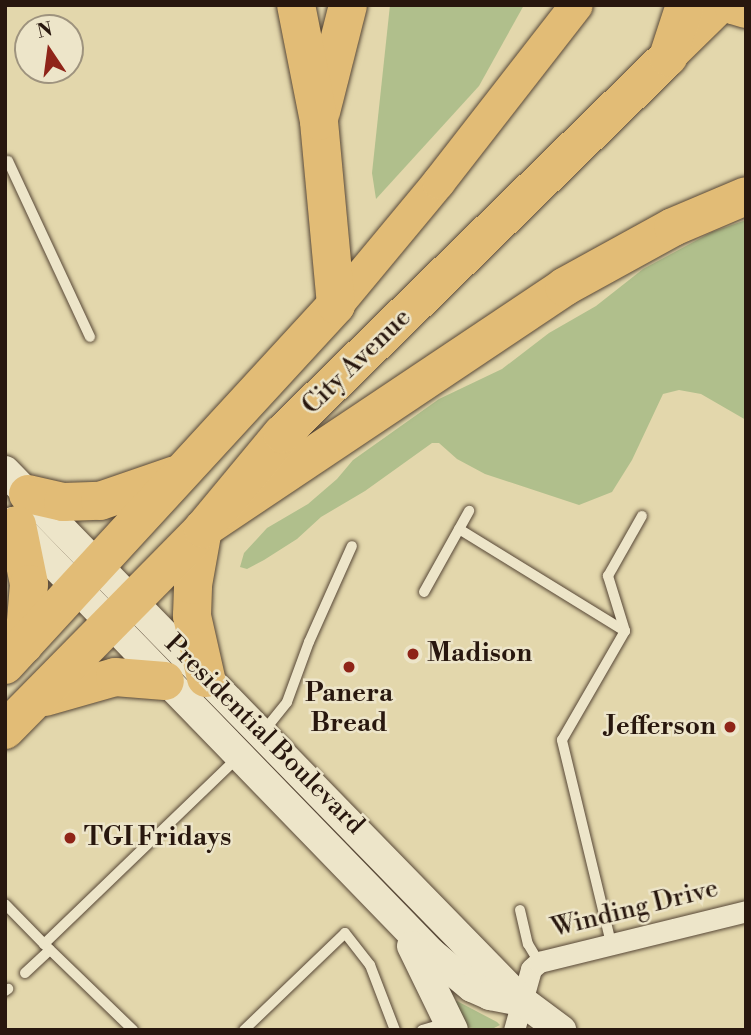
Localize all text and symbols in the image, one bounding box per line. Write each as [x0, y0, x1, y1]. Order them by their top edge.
north arrow [14, 14, 84, 84]
text: N [35, 17, 55, 44]
street label: City Avenue [296, 302, 418, 422]
street label: Presidential Boulevard [158, 629, 370, 841]
place label: Madison [427, 638, 532, 670]
marker: Madison [405, 646, 421, 662]
marker: Panera Bread [341, 659, 357, 675]
place label: Panera Bread [305, 678, 393, 740]
place label: Jefferson [606, 711, 716, 743]
marker: Jefferson [722, 719, 738, 735]
place label: TGI Fridays [84, 822, 231, 854]
marker: TGI Fridays [62, 830, 78, 846]
street label: Winding Drive [548, 873, 722, 945]

